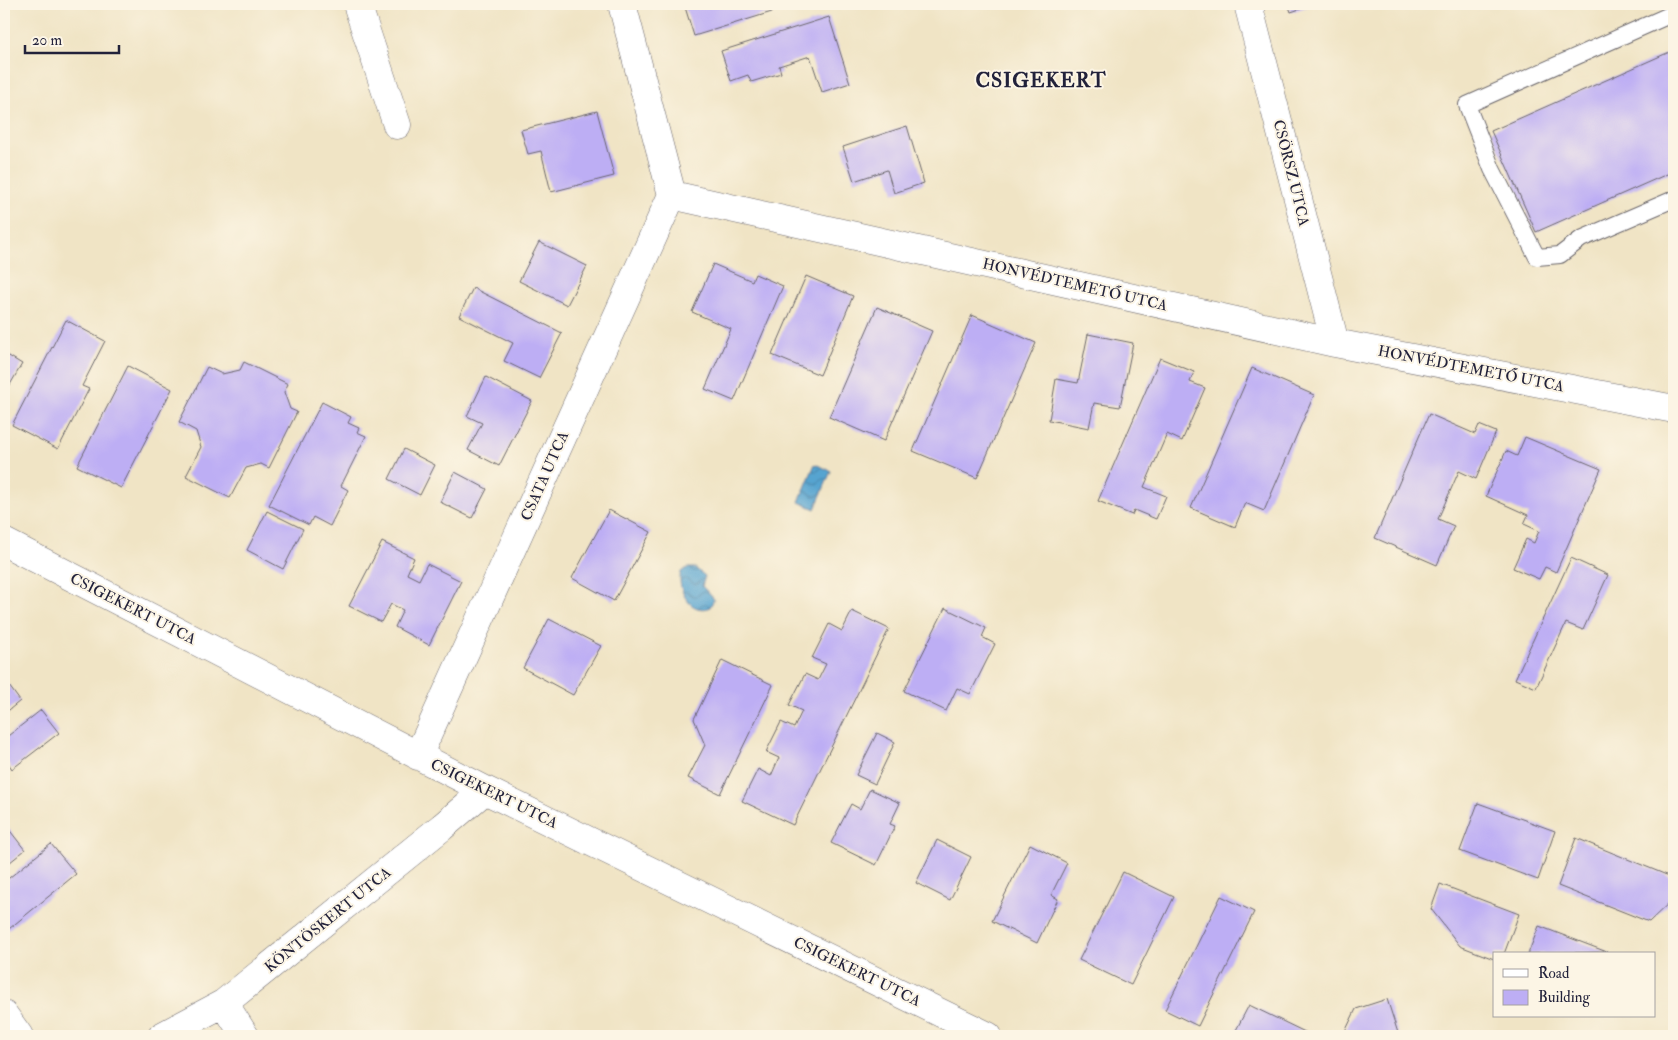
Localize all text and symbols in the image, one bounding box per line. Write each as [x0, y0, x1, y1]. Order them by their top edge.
scale bar [25, 22, 119, 54]
text: 20 m [32, 31, 62, 50]
district label: CSIGEKERT [975, 68, 1107, 93]
street label: CSÖRSZ UTCA [1269, 118, 1314, 229]
street label: HONVÉDTEMETŐ UTCA [981, 253, 1170, 316]
street label: HONVÉDTEMETŐ UTCA [1376, 340, 1566, 396]
street label: CSATA UTCA [517, 428, 573, 524]
street label: CSIGEKERT UTCA [67, 569, 200, 649]
street label: CSIGEKERT UTCA [427, 755, 561, 833]
street label: KÖNTÖSKERT UTCA [260, 862, 396, 977]
street label: CSIGEKERT UTCA [790, 933, 924, 1011]
legend [1493, 952, 1656, 1018]
text: Road [1538, 964, 1570, 983]
text: Building [1538, 988, 1590, 1007]

